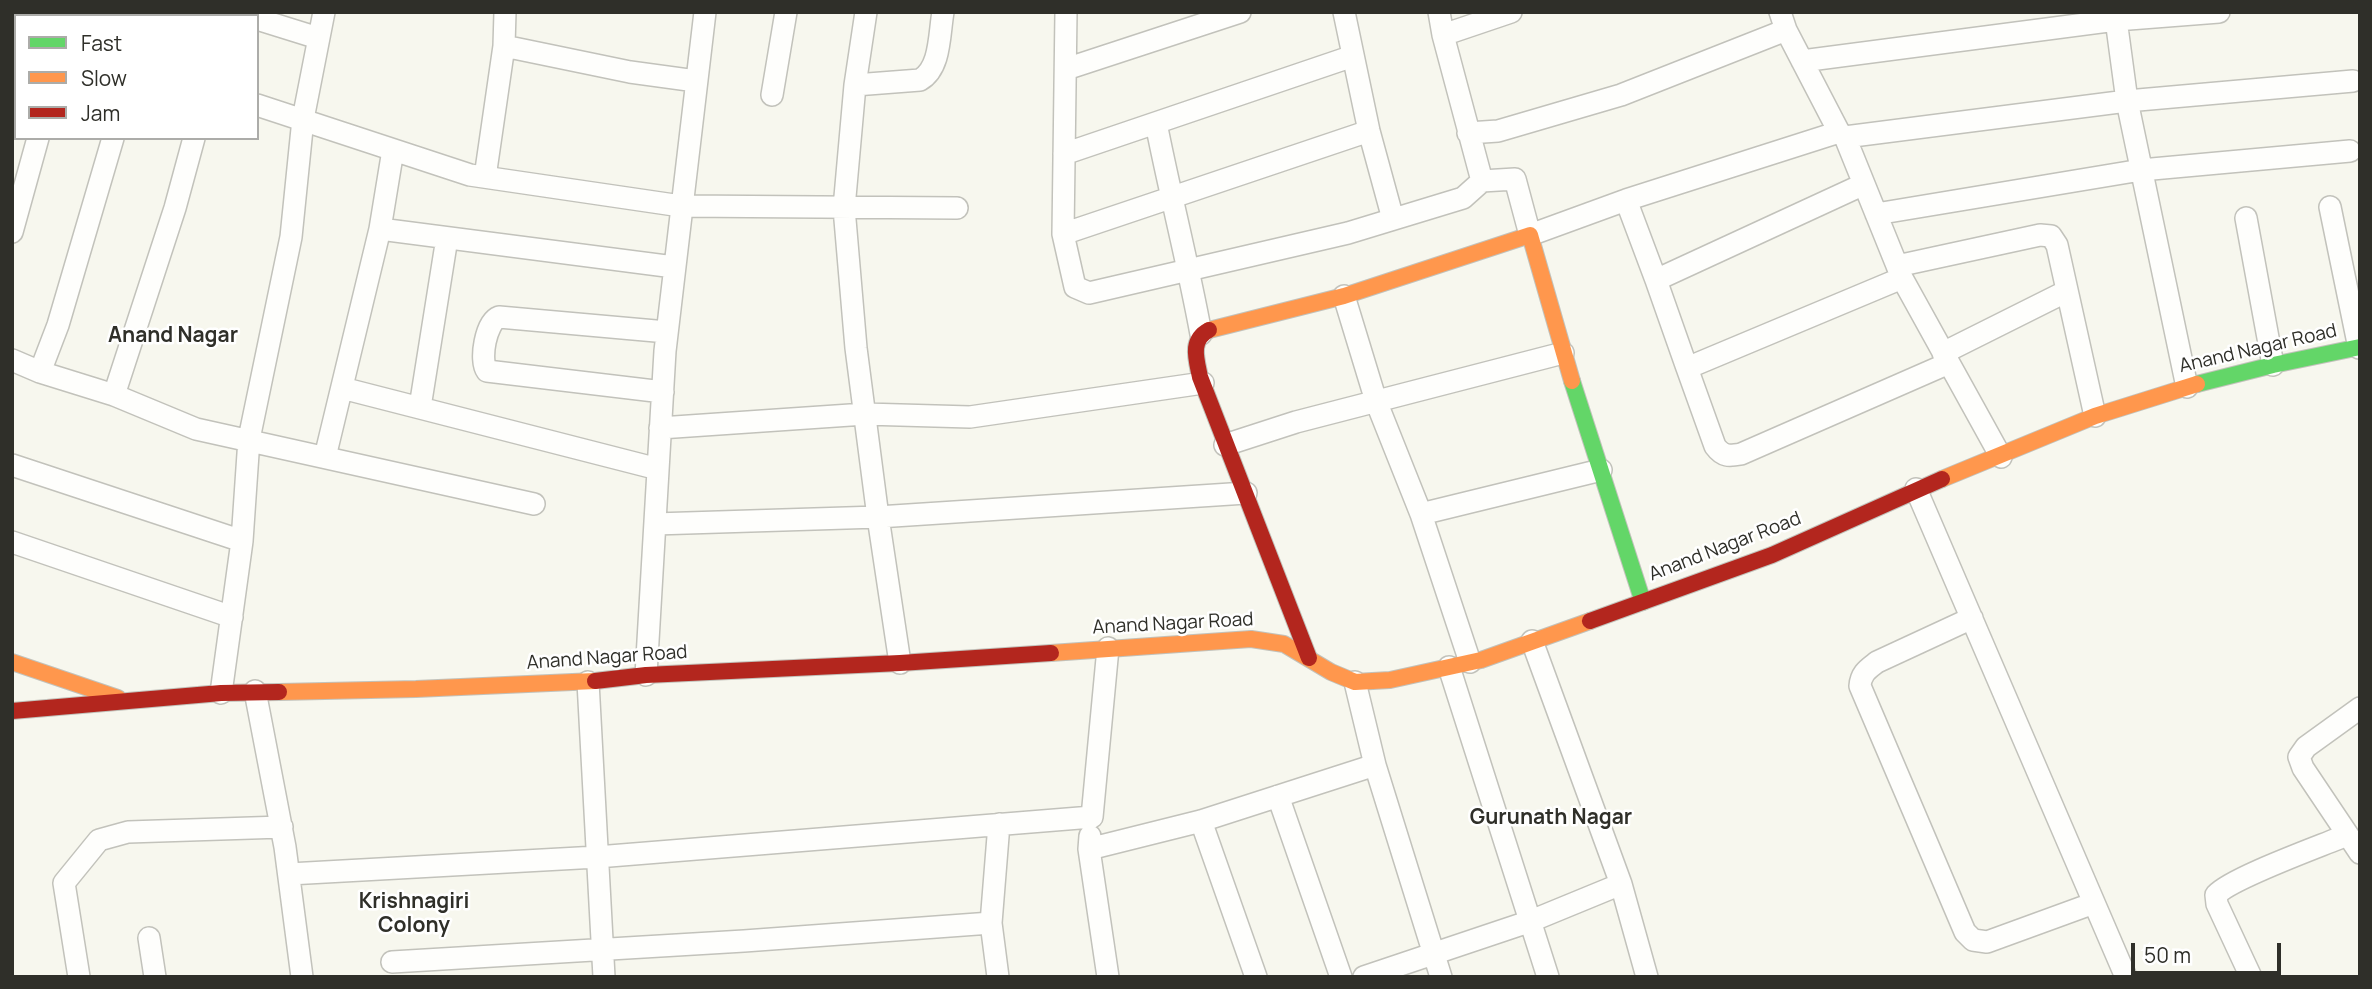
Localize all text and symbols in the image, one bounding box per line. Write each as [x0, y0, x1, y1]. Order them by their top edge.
legend [14, 14, 259, 140]
text: Fast [81, 29, 122, 57]
text: Slow [81, 64, 127, 92]
text: Jam [81, 99, 120, 127]
street label: Anand Nagar Road [2177, 320, 2339, 378]
district label: Anand Nagar [108, 323, 238, 349]
street label: Anand Nagar Road [1646, 507, 1804, 587]
street label: Anand Nagar Road [1092, 608, 1254, 640]
street label: Anand Nagar Road [526, 641, 688, 675]
district label: Gurunath Nagar [1470, 805, 1632, 831]
district label: Krishnagiri Colony [359, 889, 469, 939]
scale bar [2134, 930, 2284, 974]
text: 50 m [2144, 941, 2191, 969]

